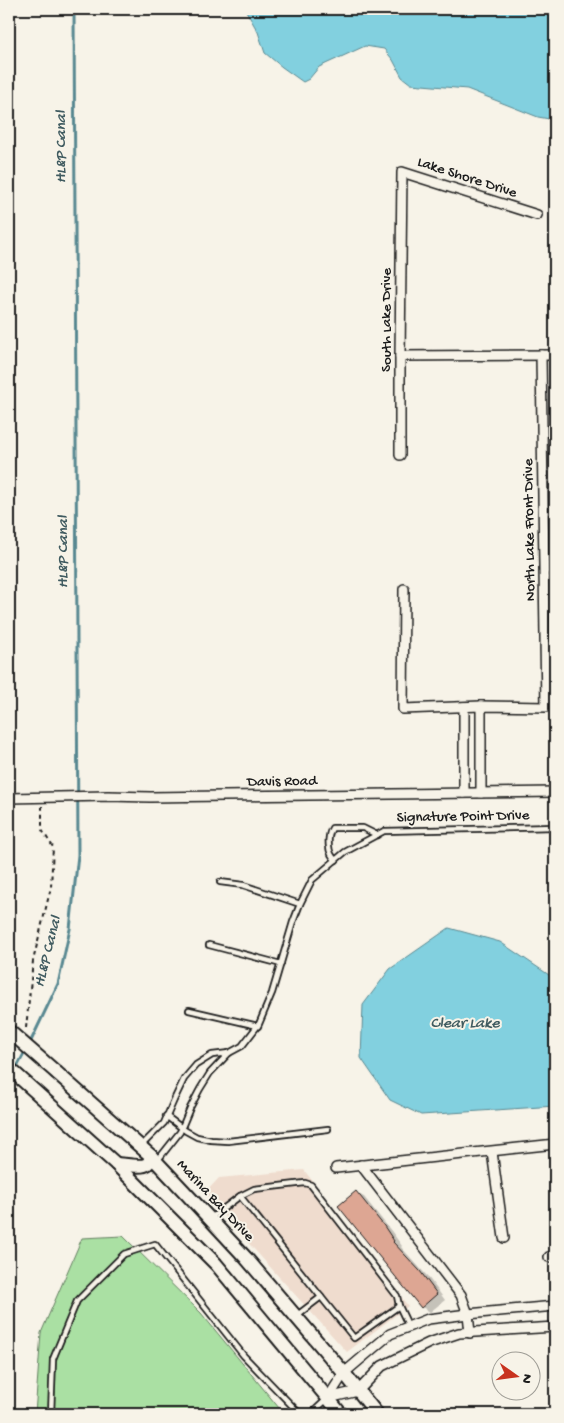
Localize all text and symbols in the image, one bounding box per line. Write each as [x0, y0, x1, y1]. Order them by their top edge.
water label: HL&P Canal [53, 109, 72, 183]
street label: Lake Shore Drive [415, 153, 519, 203]
street label: South Lake Drive [378, 268, 396, 372]
street label: North Lake Front Drive [520, 458, 540, 601]
water label: HL&P Canal [55, 514, 74, 588]
street label: Davis Road [246, 772, 318, 792]
street label: Signature Point Drive [396, 807, 530, 827]
water label: HL&P Canal [31, 913, 67, 989]
water label: Clear Lake [431, 1015, 500, 1034]
street label: Marina Bay Drive [172, 1156, 258, 1246]
north arrow [492, 1350, 542, 1400]
text: N [517, 1372, 536, 1385]

